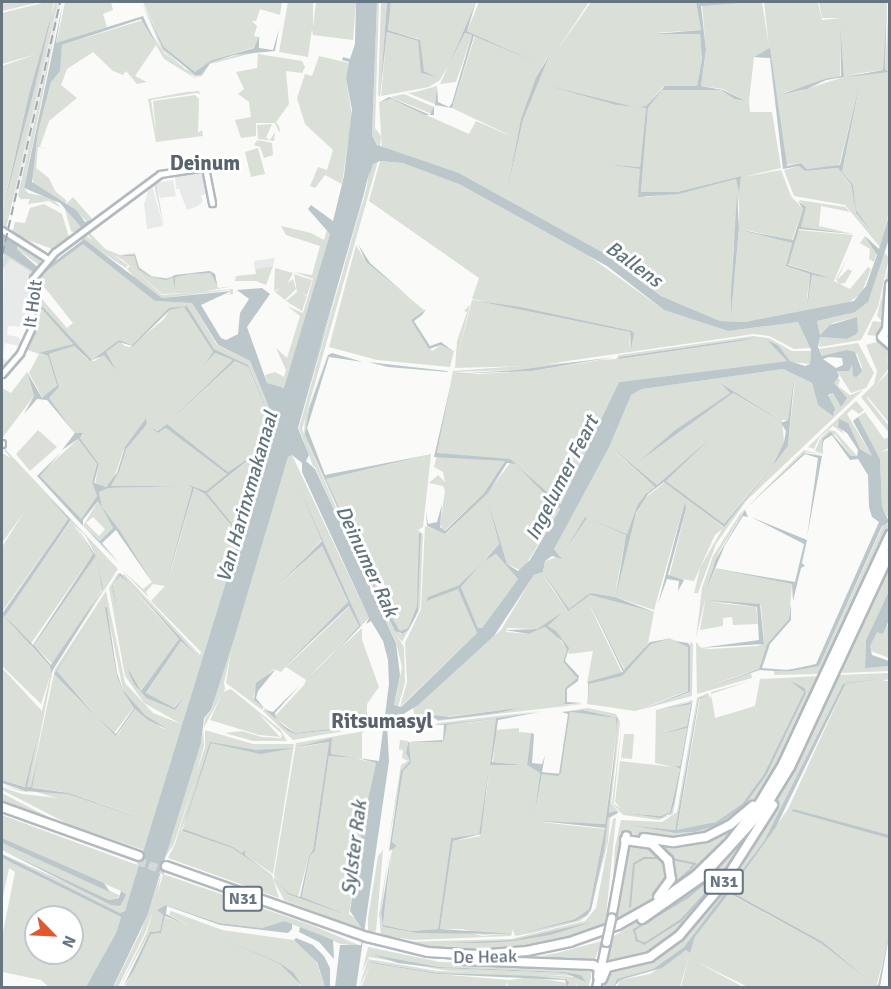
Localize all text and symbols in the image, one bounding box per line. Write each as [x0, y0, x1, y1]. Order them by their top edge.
district label: Deinum [170, 150, 240, 176]
water label: Ballens [601, 236, 667, 292]
street label: It Holt [19, 279, 47, 329]
water label: Van Harinxmakanaal [211, 409, 283, 585]
water label: Ingelumer Feart [520, 412, 604, 544]
water label: Deinumer Rak [331, 502, 403, 620]
district label: Ritsumasyl [331, 708, 433, 734]
water label: Sylster Rak [336, 799, 372, 897]
road number: N31 [703, 869, 745, 895]
road number: N31 [222, 886, 264, 912]
north arrow [24, 905, 84, 965]
text: N [57, 932, 80, 951]
street label: De Heak [453, 946, 517, 968]

